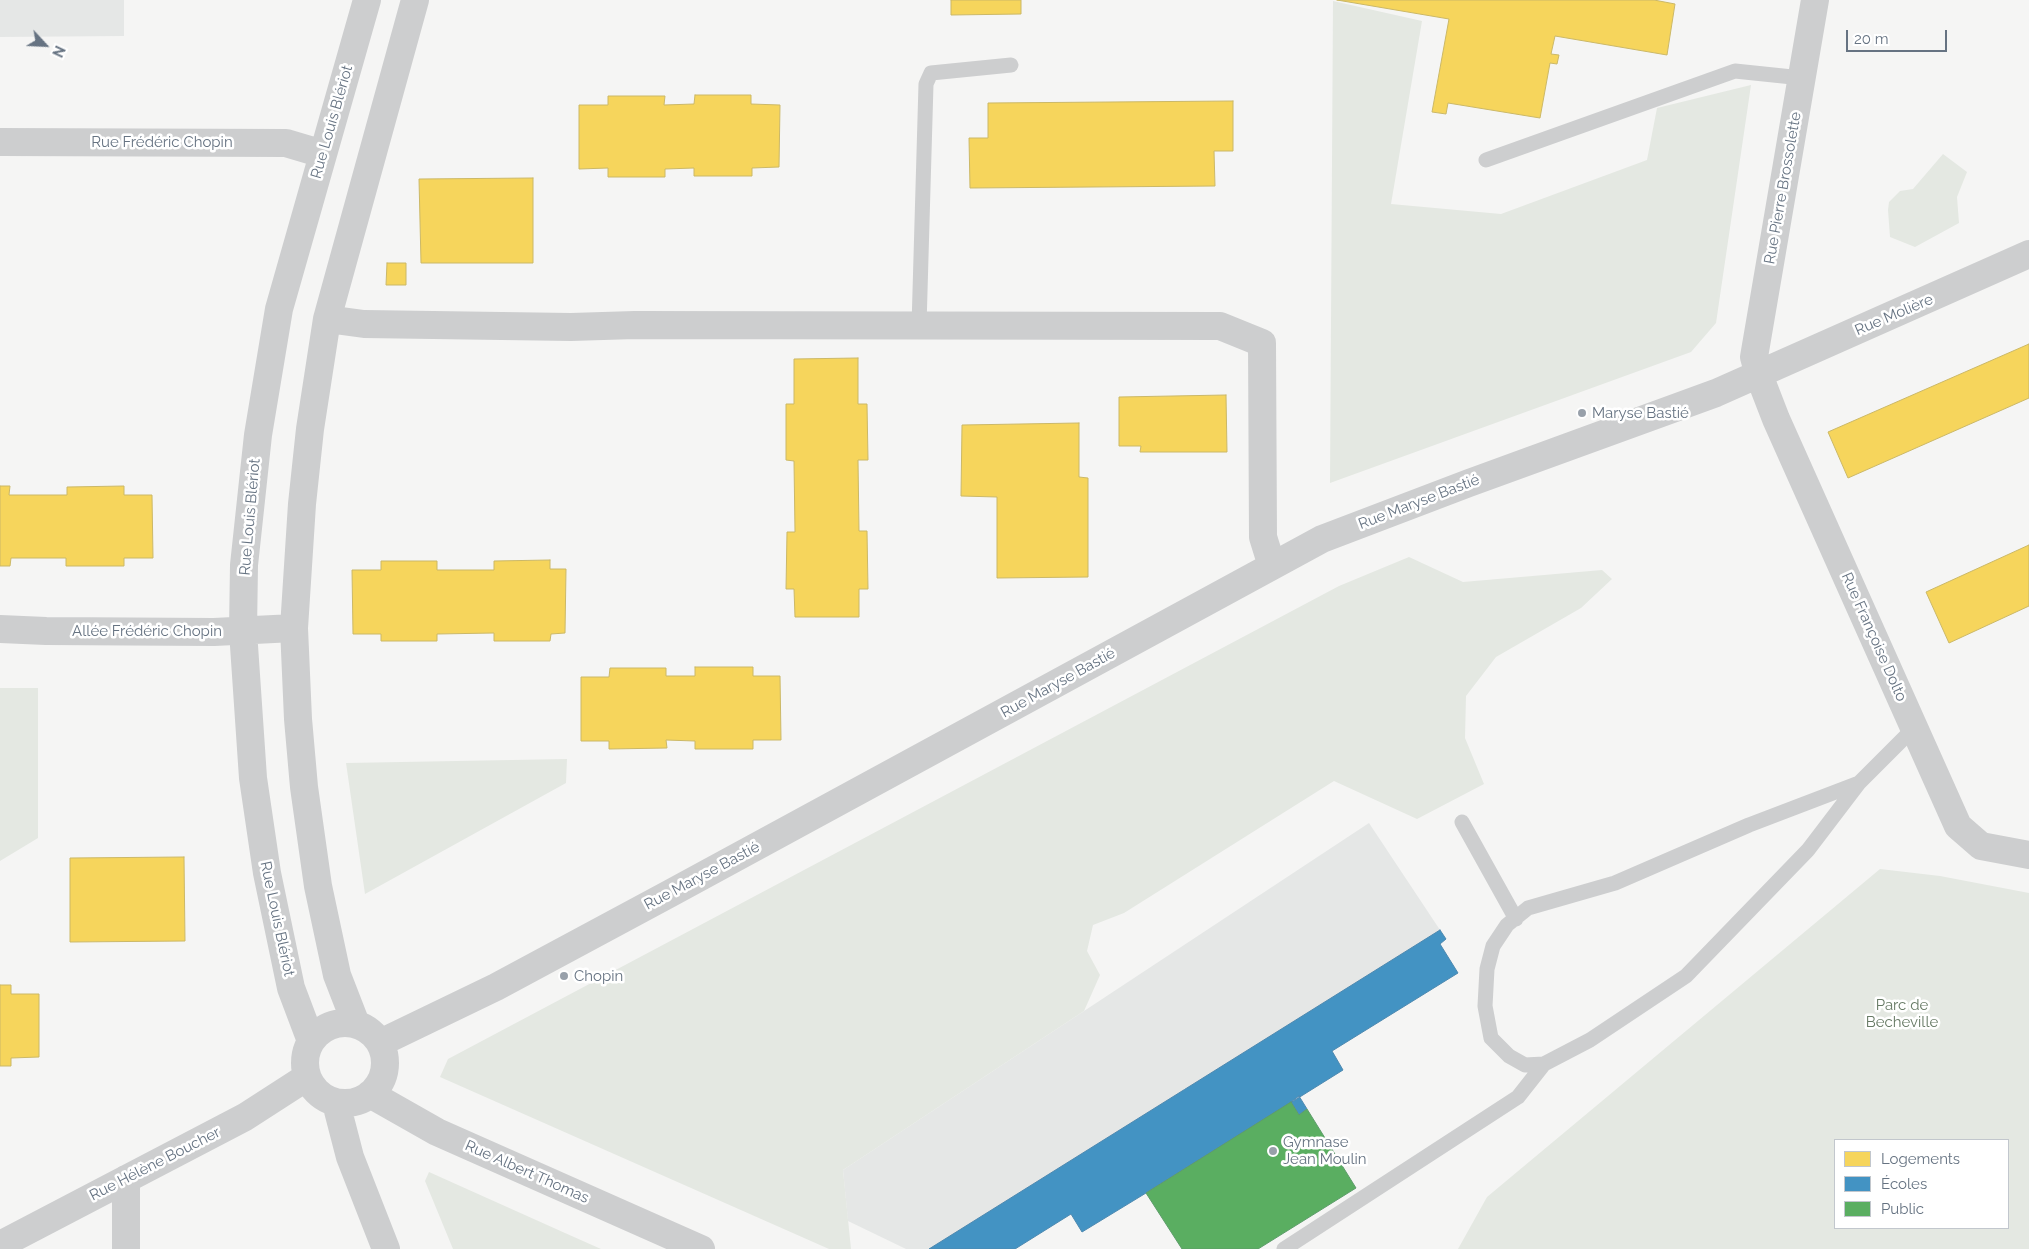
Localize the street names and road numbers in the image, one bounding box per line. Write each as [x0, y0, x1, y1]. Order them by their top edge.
street label: Rue Louis Blériot [307, 63, 357, 181]
street label: Rue Pierre Brossolette [1761, 110, 1805, 266]
street label: Rue Frédéric Chopin [91, 133, 233, 151]
street label: Rue Molière [1852, 290, 1936, 340]
street label: Rue Louis Blériot [236, 458, 264, 576]
street label: Rue Maryse Bastié [1356, 471, 1482, 533]
street label: Rue Françoise Dolto [1837, 570, 1911, 704]
street label: Allée Frédéric Chopin [72, 622, 222, 640]
street label: Rue Maryse Bastié [998, 644, 1118, 722]
street label: Rue Maryse Bastié [641, 838, 763, 914]
street label: Rue Louis Blériot [256, 860, 298, 978]
street label: Rue Hélène Boucher [87, 1123, 223, 1205]
street label: Rue Albert Thomas [462, 1137, 592, 1207]

